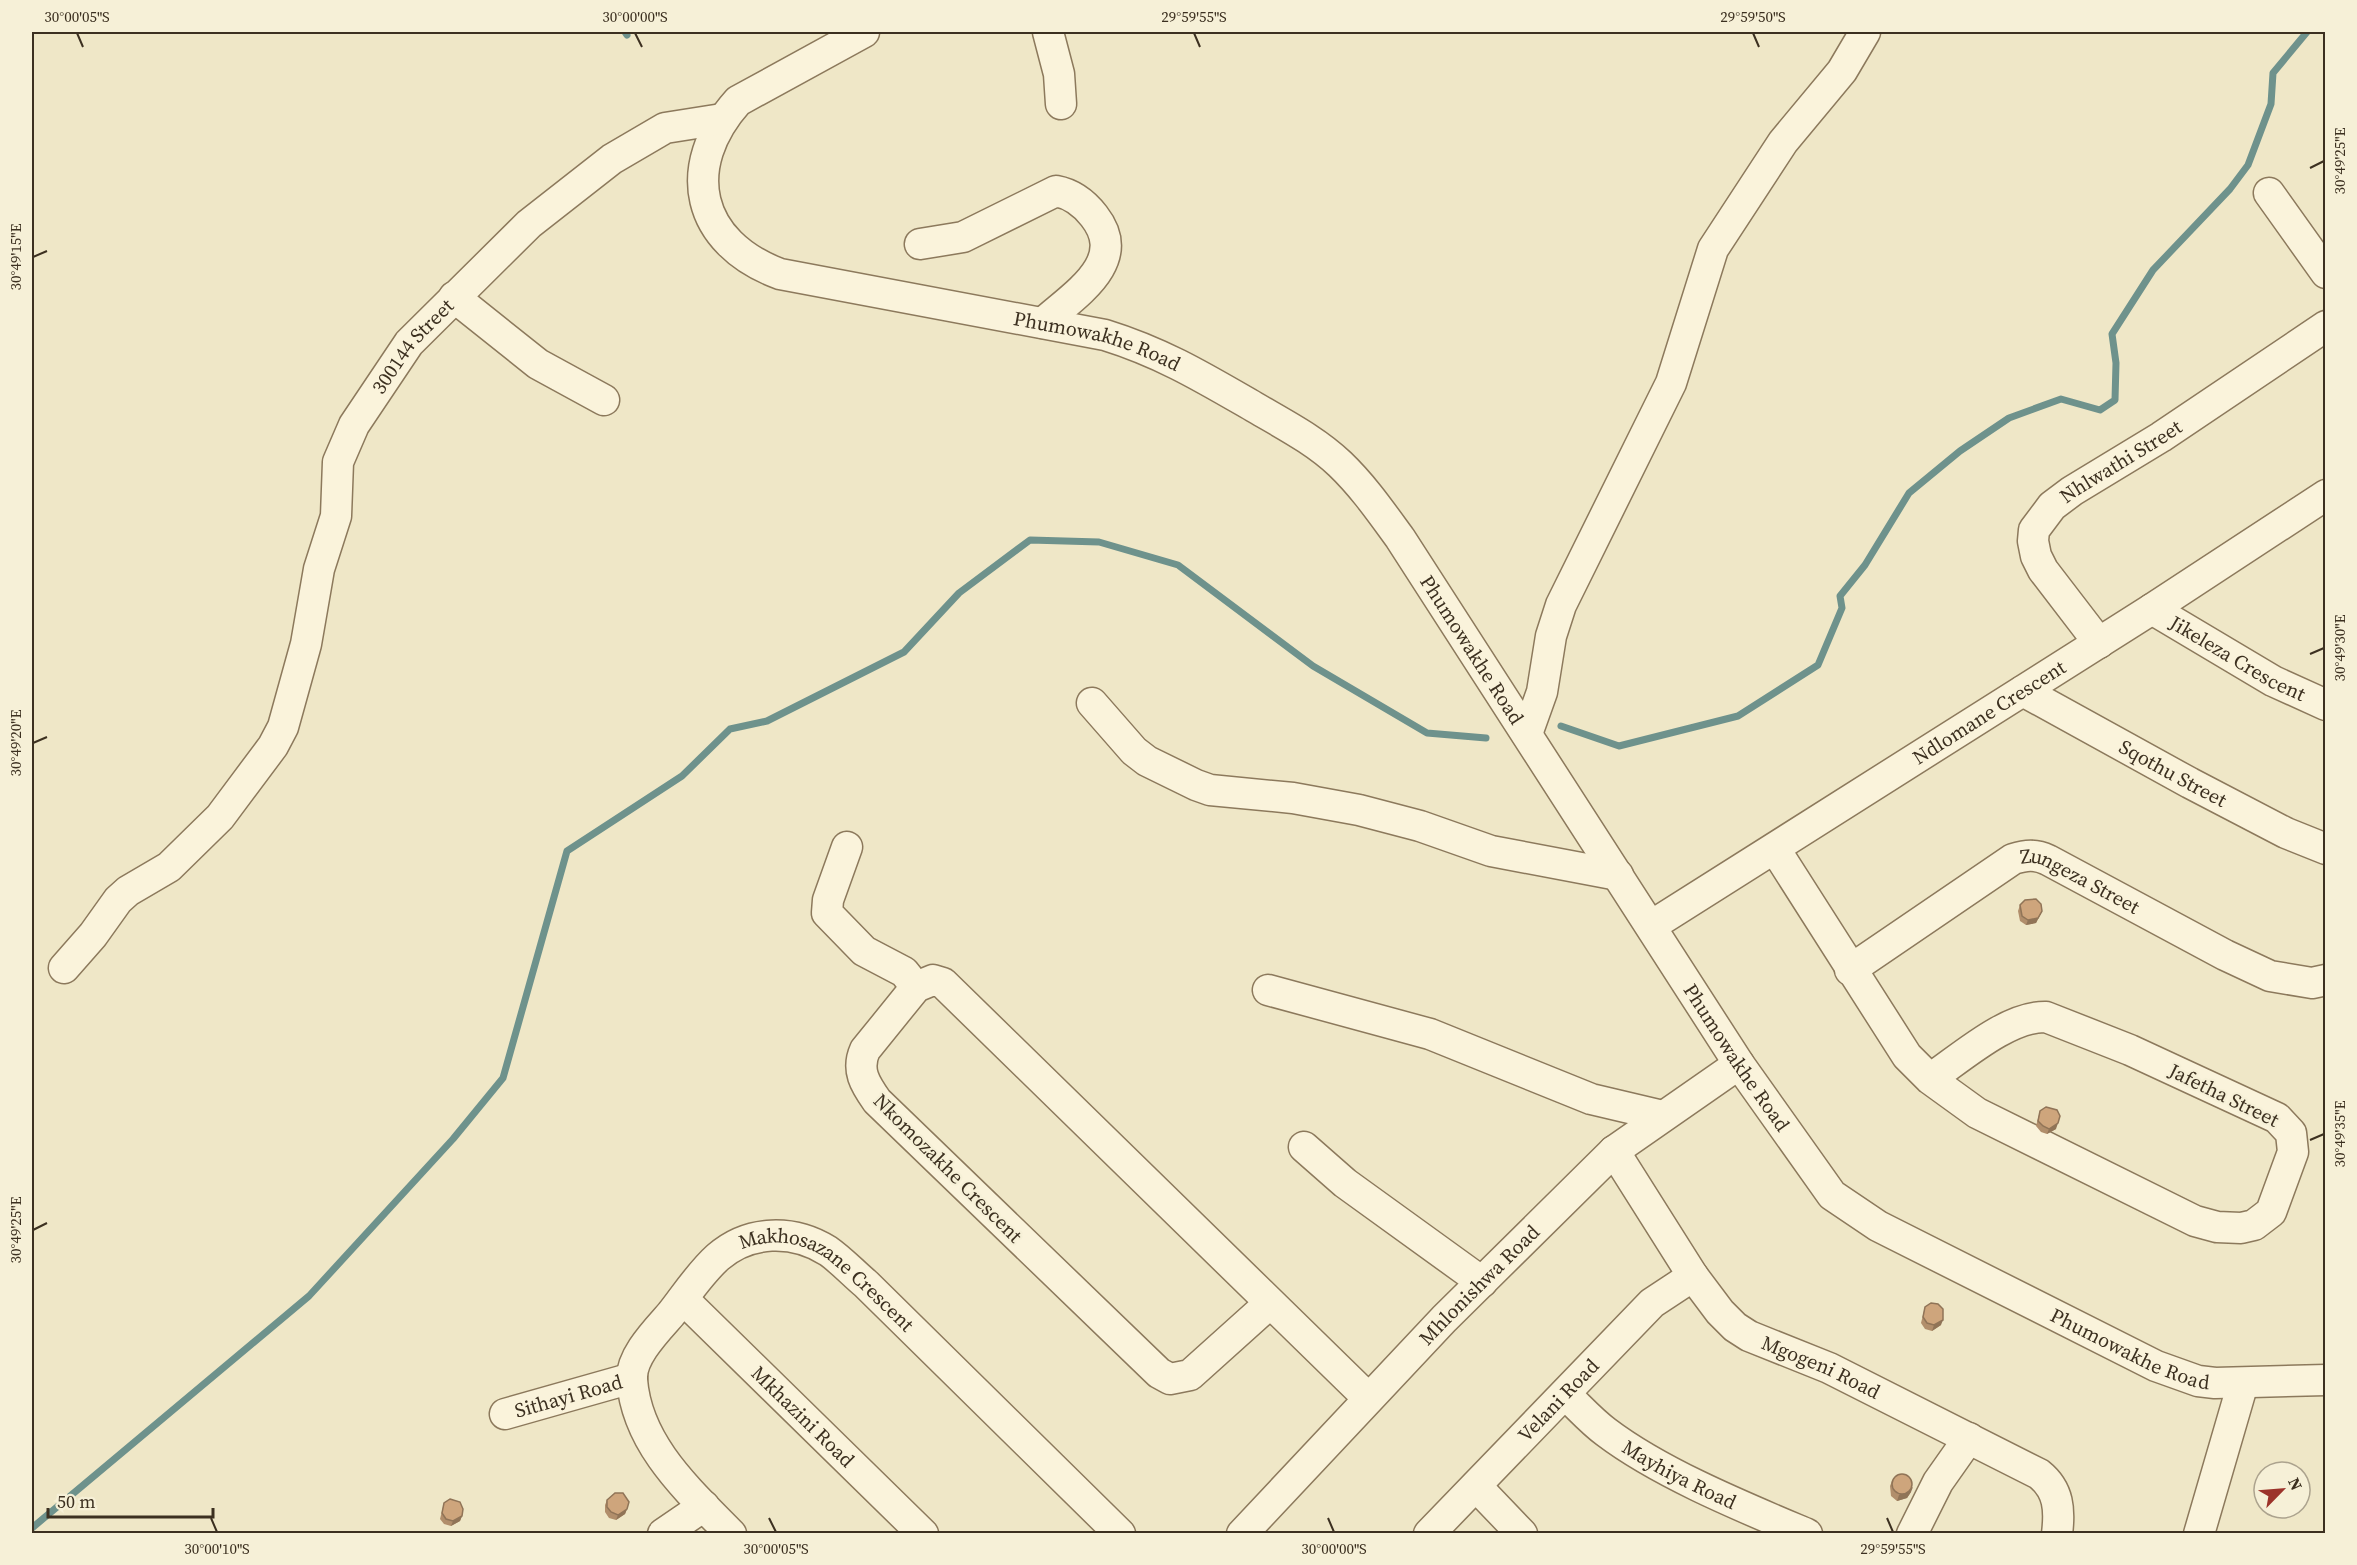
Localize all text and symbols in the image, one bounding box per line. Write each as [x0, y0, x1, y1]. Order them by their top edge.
text: 30°00'05"S [44, 6, 110, 27]
text: 30°00'00"S [602, 6, 668, 27]
text: 29°59'55"S [1161, 6, 1227, 27]
text: 29°59'50"S [1720, 6, 1786, 27]
text: 30°49'25"E [2329, 127, 2350, 195]
text: 30°49'15"E [5, 223, 26, 291]
street label: 300144 Street [365, 292, 460, 399]
street label: Phumowakhe Road [1011, 304, 1186, 378]
street label: Nhlwathi Street [2054, 413, 2188, 510]
street label: Phumowakhe Road [1413, 570, 1531, 730]
street label: Jikeleza Crescent [2164, 608, 2310, 708]
text: 30°49'30"E [2329, 614, 2350, 682]
street label: Ndlomane Crescent [1907, 653, 2071, 771]
text: 30°49'20"E [5, 709, 26, 777]
street label: Sqothu Street [2114, 733, 2232, 814]
street label: Zungeza Street [2018, 841, 2145, 921]
street label: Phumowakhe Road [1677, 978, 1797, 1138]
street label: Jafetha Street [2163, 1056, 2284, 1134]
street label: Nkomozakhe Crescent [867, 1087, 1029, 1249]
text: 30°49'35"E [2329, 1100, 2350, 1168]
text: 30°49'25"E [5, 1196, 26, 1264]
street label: Mhlonishwa Road [1412, 1218, 1546, 1351]
street label: Makhosazane Crescent [735, 1221, 921, 1338]
street label: Phumowakhe Road [2046, 1301, 2212, 1396]
street label: Mgogeni Road [1757, 1328, 1886, 1406]
street label: Velani Road [1511, 1352, 1606, 1448]
street label: Mkhazini Road [745, 1360, 861, 1474]
street label: Sithayi Road [511, 1367, 626, 1425]
street label: Mayhiya Road [1617, 1433, 1742, 1516]
north arrow [2252, 1460, 2312, 1520]
text: N [2283, 1474, 2308, 1494]
scale bar [48, 1481, 213, 1519]
text: 50 m [57, 1489, 95, 1514]
text: 30°00'10"S [184, 1538, 250, 1559]
text: 30°00'05"S [743, 1538, 809, 1559]
text: 30°00'00"S [1301, 1538, 1367, 1559]
text: 29°59'55"S [1860, 1538, 1926, 1559]

